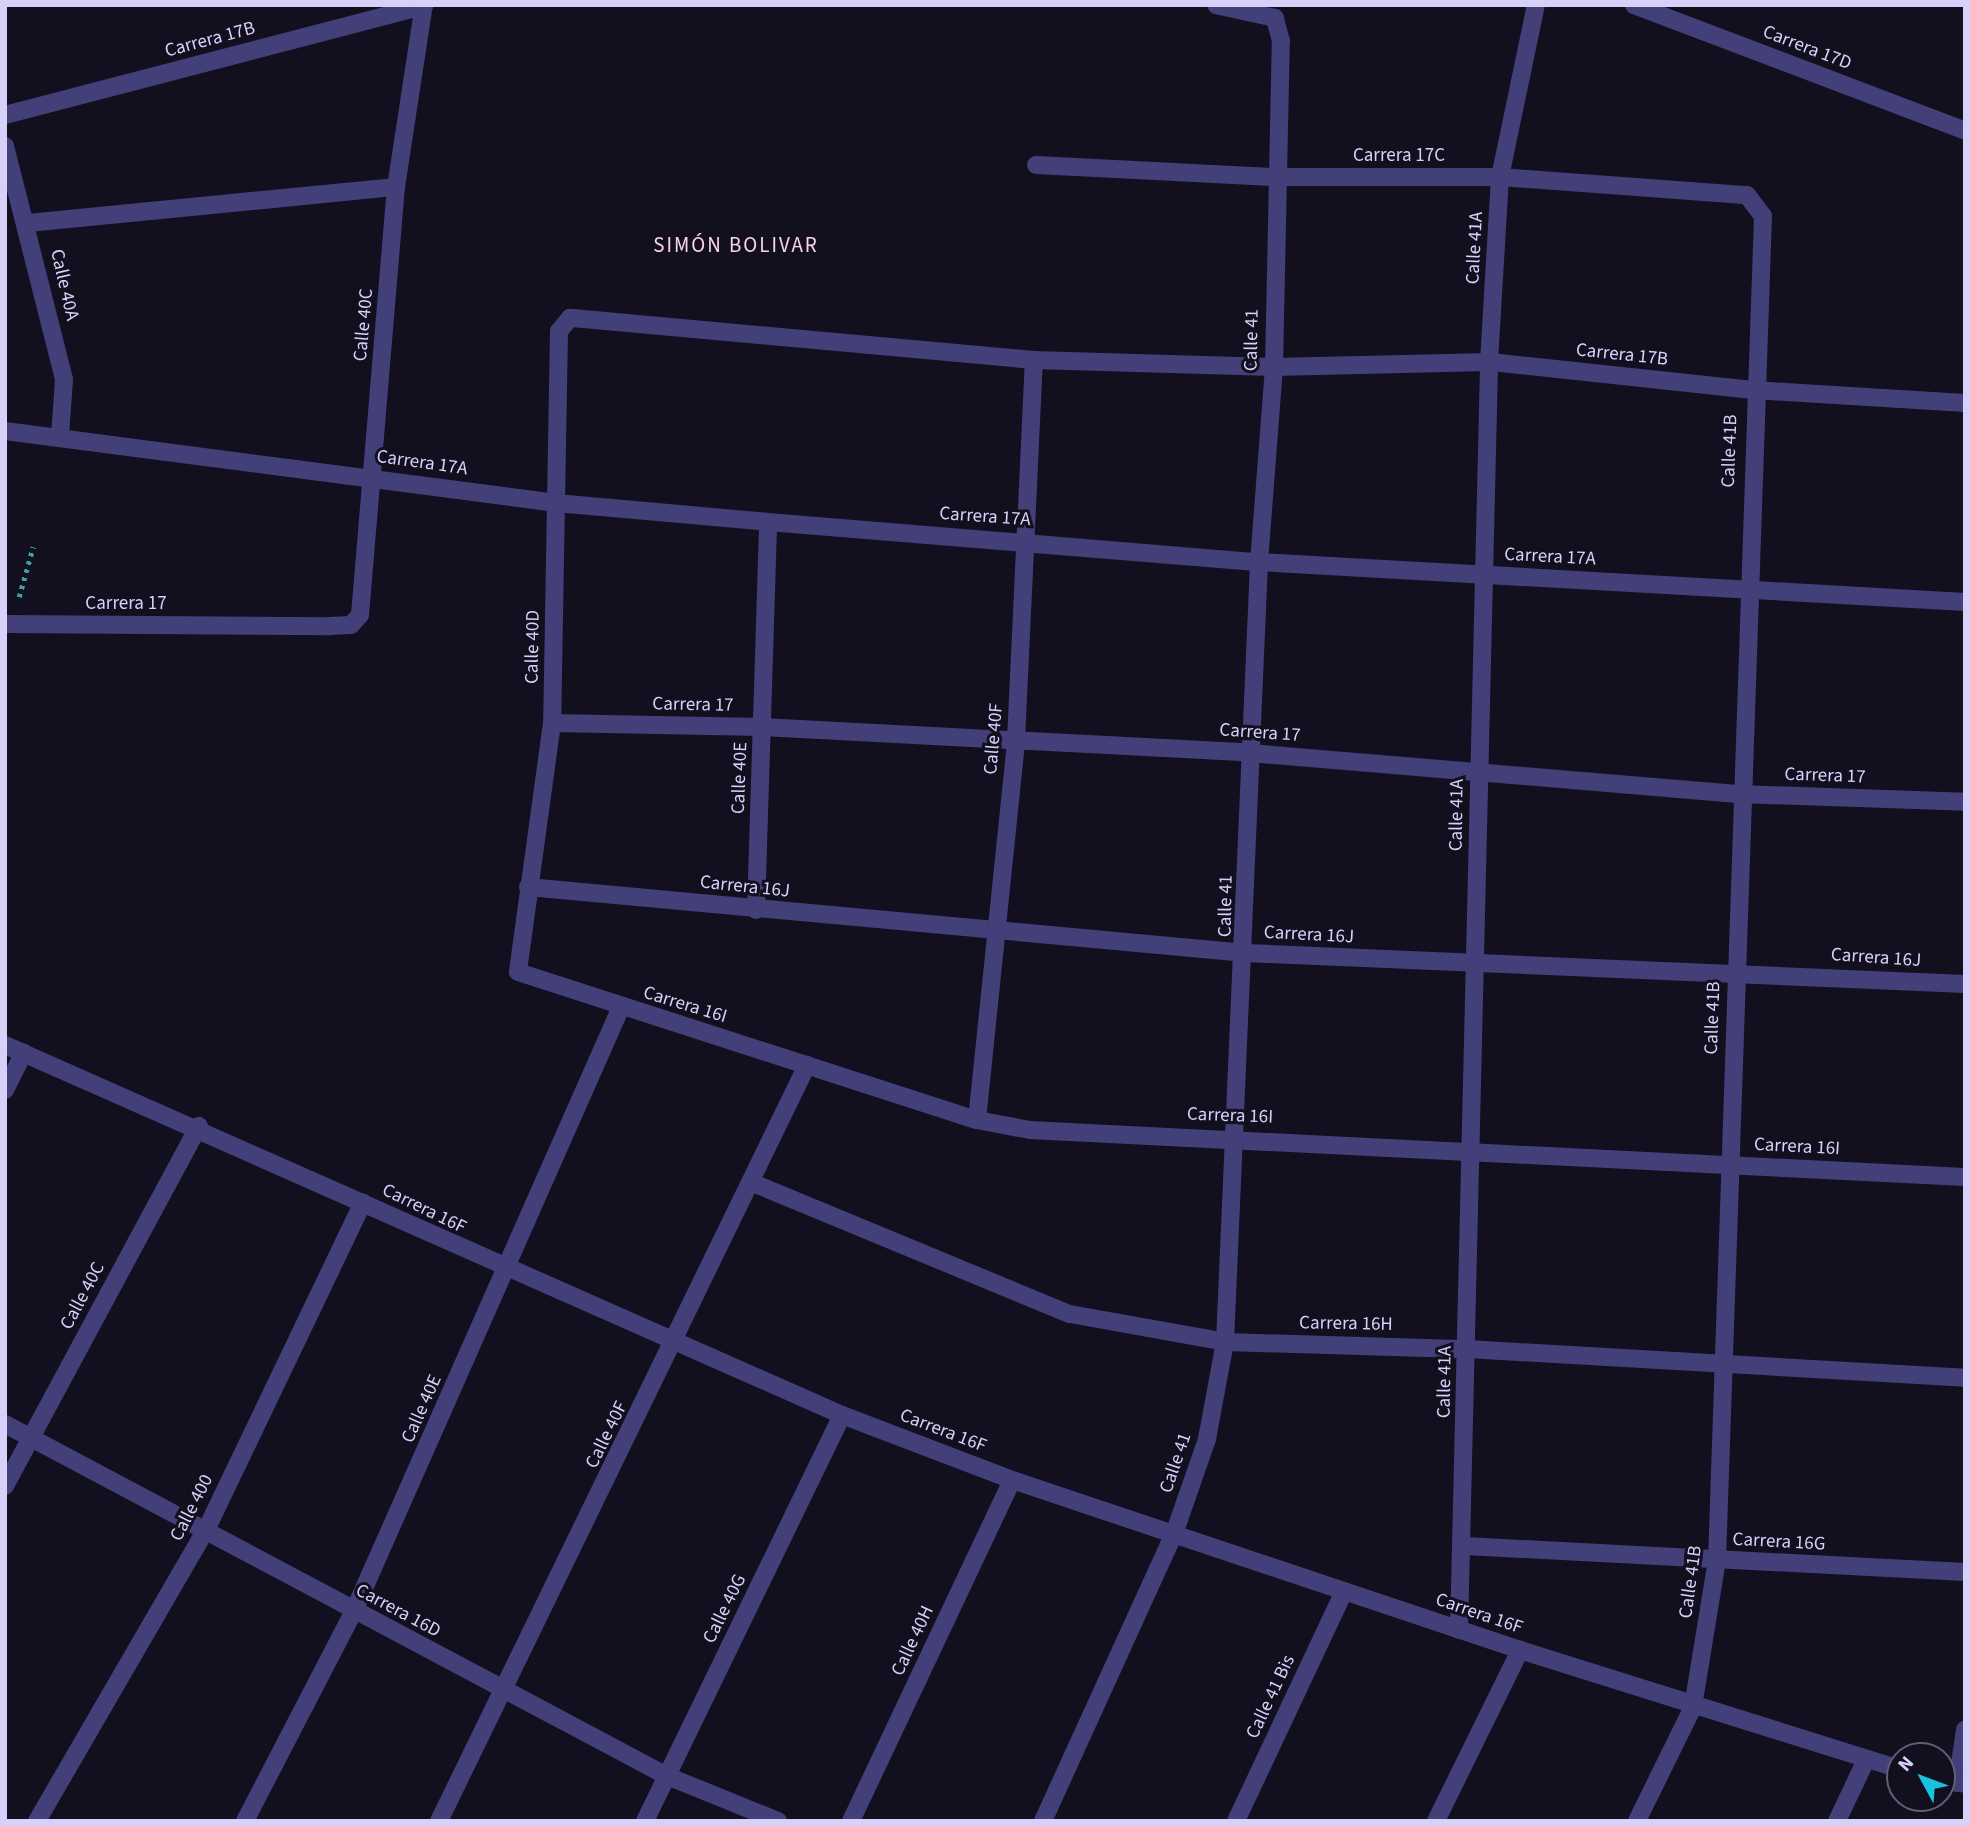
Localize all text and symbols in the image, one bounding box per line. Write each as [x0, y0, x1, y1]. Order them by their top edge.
street label: Carrera 17B [162, 17, 258, 63]
street label: Carrera 17D [1760, 21, 1854, 75]
street label: Carrera 17C [1353, 145, 1445, 167]
street label: Calle 41A [1462, 211, 1488, 285]
district label: SIMÓN BOLIVAR [655, 232, 817, 258]
street label: Calle 40A [45, 247, 83, 323]
street label: Calle 40C [349, 288, 379, 362]
street label: Calle 41 [1240, 309, 1264, 371]
street label: Carrera 17B [1575, 339, 1669, 371]
street label: Calle 41B [1717, 414, 1743, 488]
street label: Carrera 17A [375, 445, 469, 481]
street label: Carrera 17A [939, 502, 1031, 532]
street label: Carrera 17A [1504, 543, 1596, 571]
street label: Carrera 17 [85, 593, 167, 615]
street label: Calle 40D [521, 610, 545, 684]
street label: Carrera 17 [652, 693, 734, 717]
street label: Calle 40F [980, 702, 1008, 776]
street label: Carrera 17 [1219, 719, 1301, 747]
street label: Calle 40E [727, 742, 753, 814]
street label: Carrera 17 [1784, 763, 1866, 789]
street label: Calle 41A [1445, 779, 1469, 851]
street label: Carrera 16J [699, 871, 791, 903]
street label: Calle 41 [1214, 875, 1238, 937]
street label: Carrera 16J [1263, 921, 1355, 949]
street label: Carrera 16J [1830, 943, 1922, 973]
street label: Carrera 16I [640, 981, 730, 1029]
street label: Calle 41B [1700, 981, 1726, 1055]
street label: Carrera 16I [1187, 1103, 1273, 1129]
street label: Carrera 16I [1753, 1133, 1841, 1161]
street label: Carrera 16F [378, 1179, 470, 1239]
street label: Calle 40C [56, 1258, 110, 1334]
street label: Carrera 16H [1299, 1312, 1393, 1336]
street label: Calle 41A [1433, 1346, 1457, 1418]
street label: Calle 40E [397, 1371, 447, 1447]
street label: Calle 40F [581, 1398, 633, 1472]
street label: Carrera 16F [897, 1404, 989, 1458]
street label: Calle 41 [1155, 1430, 1197, 1496]
street label: Calle 400 [166, 1471, 218, 1545]
street label: Carrera 16G [1732, 1528, 1826, 1556]
street label: Calle 41B [1675, 1544, 1707, 1620]
street label: Calle 40G [699, 1571, 751, 1647]
street label: Carrera 16D [352, 1579, 444, 1643]
street label: Carrera 16F [1432, 1588, 1526, 1640]
street label: Calle 40H [887, 1602, 939, 1680]
street label: Calle 41 Bis [1242, 1651, 1300, 1743]
north arrow [1886, 1742, 1956, 1812]
text: N [1892, 1751, 1921, 1778]

